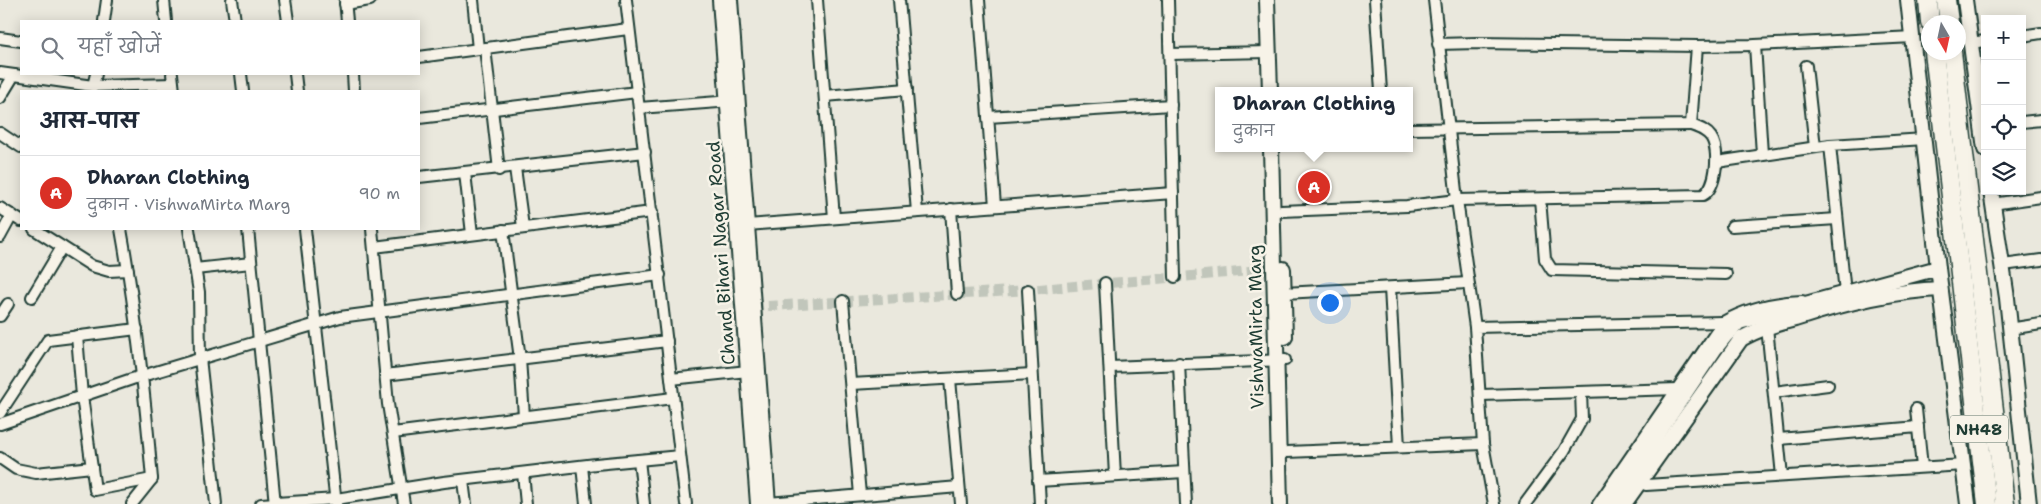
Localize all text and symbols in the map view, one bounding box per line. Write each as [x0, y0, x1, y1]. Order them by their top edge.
north arrow [1921, 15, 1966, 60]
map controls [1981, 15, 2026, 195]
button: + [1981, 15, 2026, 60]
search box [20, 20, 420, 75]
icon: search [38, 34, 66, 62]
text: यहाँ खोजें [78, 34, 161, 59]
button: − [1981, 60, 2026, 105]
popup [1215, 87, 1413, 152]
text: Dharan Clothing [1233, 91, 1395, 116]
button: locate [1981, 105, 2026, 150]
text: आस-पास [40, 107, 138, 135]
text: दुकान [1233, 120, 1274, 141]
street label: Chand Bihari Nagar Road [701, 140, 741, 366]
button: layers [1981, 150, 2026, 195]
text: Dharan Clothing [87, 165, 250, 190]
pin: A [1298, 168, 1330, 206]
text: A [50, 183, 62, 204]
text: 90 m [359, 183, 400, 204]
text: दुकान · VishwaMirta Marg [87, 194, 290, 215]
street label: VishwaMirta Marg [1243, 245, 1269, 409]
your location [1317, 290, 1343, 316]
road number: NH48 [1950, 416, 2008, 442]

